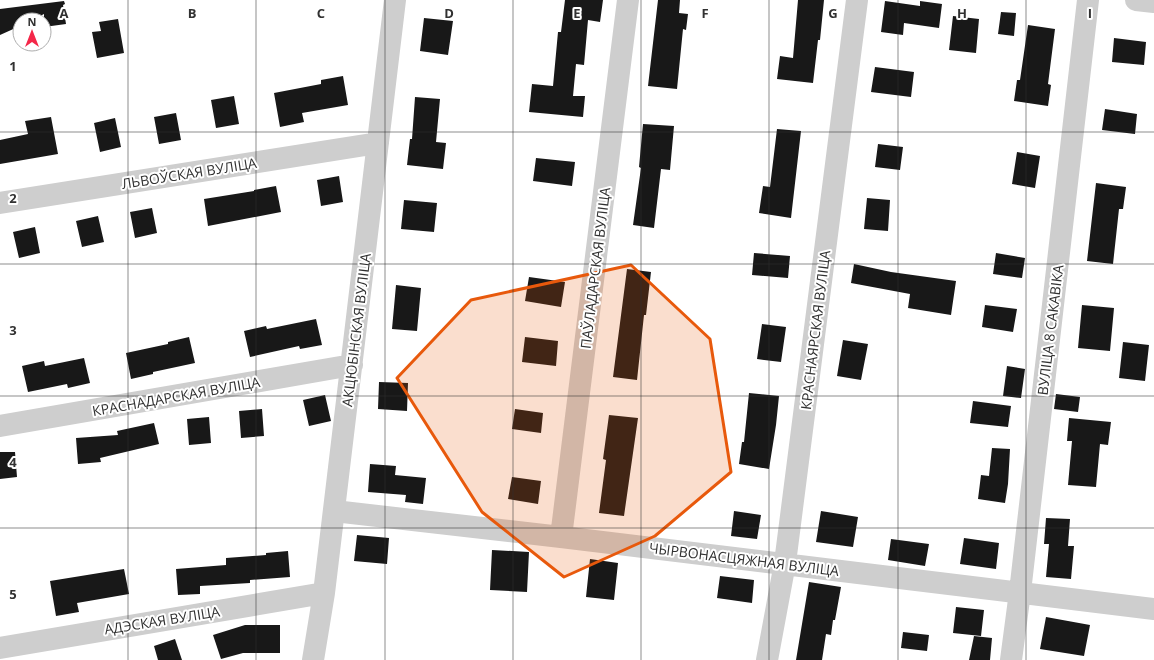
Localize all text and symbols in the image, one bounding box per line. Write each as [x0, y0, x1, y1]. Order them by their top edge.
text: A [60, 4, 69, 22]
text: B [188, 4, 197, 22]
text: C [317, 4, 325, 22]
text: D [444, 4, 454, 22]
text: E [573, 4, 581, 22]
text: F [701, 4, 709, 22]
text: G [828, 4, 838, 22]
text: H [957, 4, 967, 22]
text: I [1088, 4, 1092, 22]
north arrow [12, 12, 52, 52]
text: N [28, 14, 36, 29]
text: 1 [9, 57, 17, 75]
street label: ЛЬВОЎСКАЯ ВУЛІЦА [120, 153, 258, 193]
street label: ПАЎЛАДАРСКАЯ ВУЛІЦА [576, 186, 614, 350]
text: 2 [9, 189, 17, 207]
street label: КРАСНАЯРСКАЯ ВУЛІЦА [796, 249, 834, 411]
street label: АКЦЮБІНСКАЯ ВУЛІЦА [337, 252, 375, 408]
street label: ВУЛІЦА 8 САКАВІКА [1033, 264, 1067, 396]
text: 3 [9, 321, 17, 339]
street label: КРАСНАДАРСКАЯ ВУЛІЦА [91, 372, 261, 420]
text: 4 [9, 453, 17, 471]
street label: ЧЫРВОНАСЦЯЖНАЯ ВУЛІЦА [648, 538, 840, 580]
text: 5 [9, 585, 17, 603]
street label: АДЭСКАЯ ВУЛІЦА [103, 601, 221, 639]

